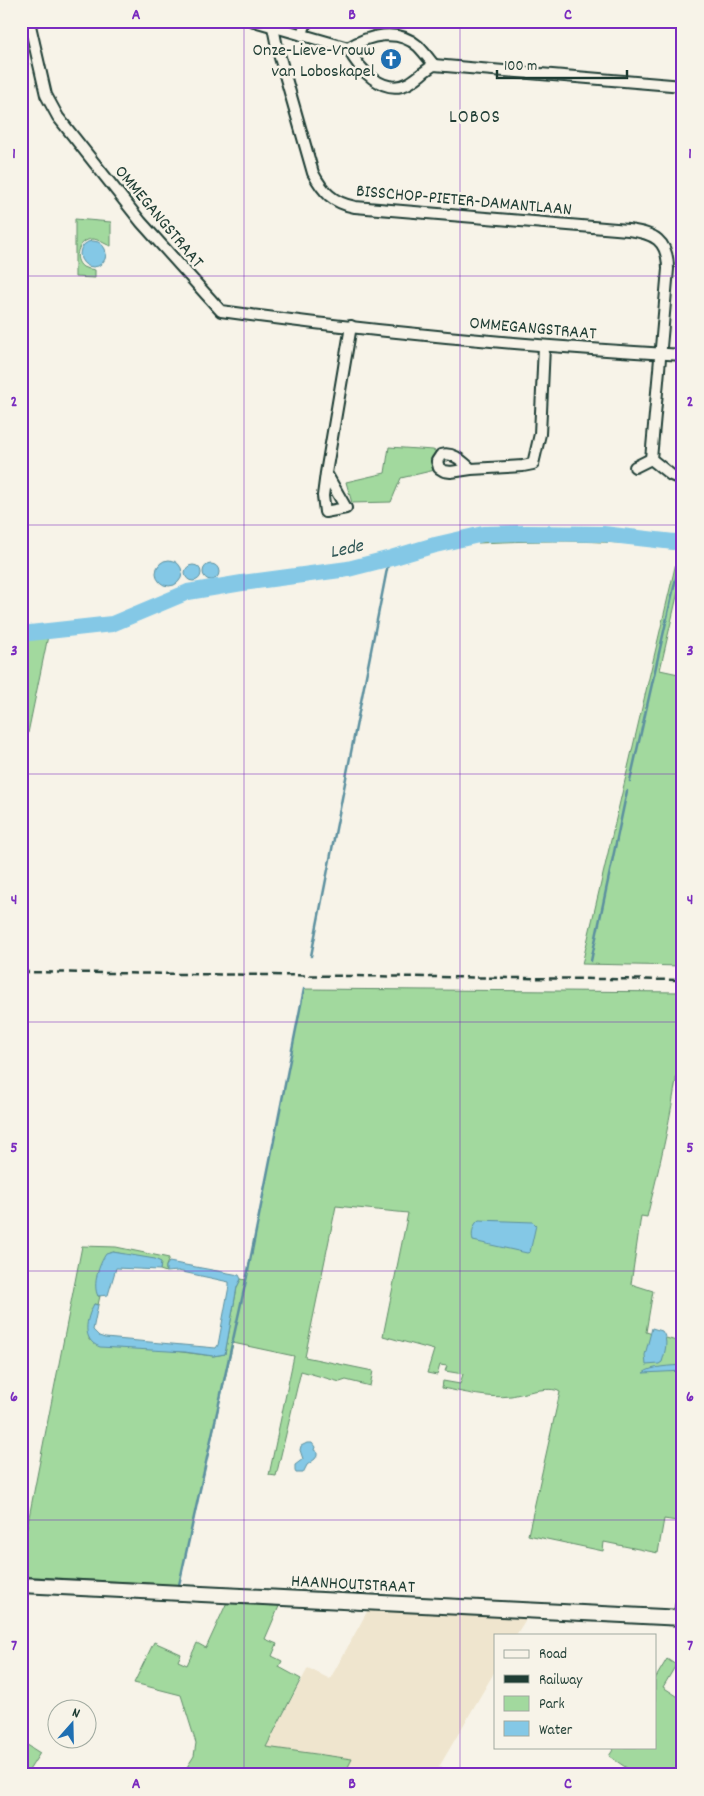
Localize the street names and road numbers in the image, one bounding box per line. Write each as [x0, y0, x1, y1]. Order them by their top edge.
street label: OMMEGANGSTRAAT [108, 161, 209, 274]
street label: BISSCHOP-PIETER-DAMANTLAAN [355, 180, 573, 223]
street label: OMMEGANGSTRAAT [468, 311, 597, 347]
street label: HAANHOUTSTRAAT [290, 1570, 415, 1601]

